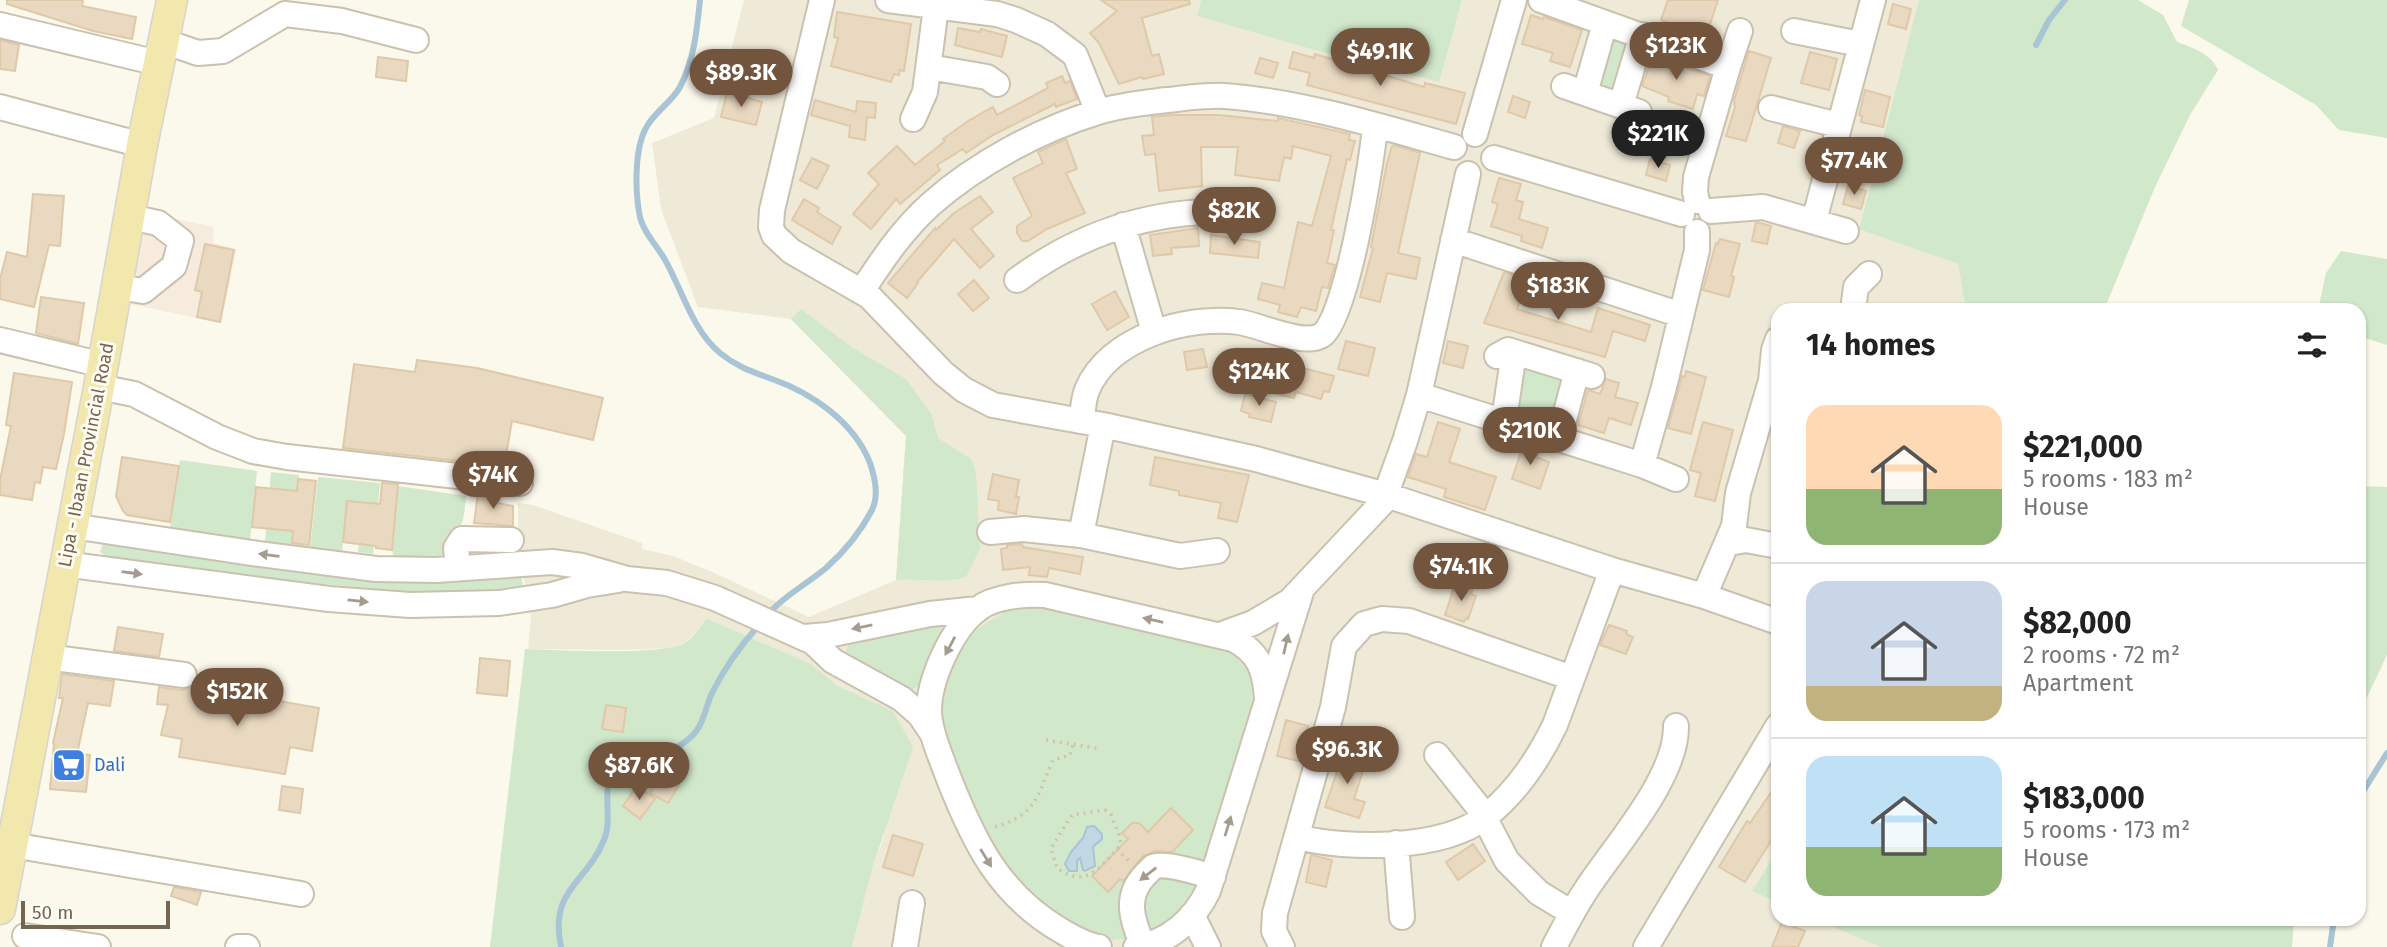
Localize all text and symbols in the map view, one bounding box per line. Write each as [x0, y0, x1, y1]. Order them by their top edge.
pin: $123K [1627, 22, 1725, 82]
pin: $49.1K [1323, 28, 1437, 88]
text: $123K [1646, 31, 1706, 59]
text: $49.1K [1347, 37, 1413, 65]
pin: $89.3K [684, 50, 798, 109]
text: $89.3K [706, 58, 776, 86]
pin: $221K [1609, 110, 1707, 170]
text: $221K [1628, 119, 1688, 147]
pin: $77.4K [1797, 138, 1911, 197]
text: $77.4K [1821, 146, 1887, 174]
pin: $82K [1193, 188, 1275, 247]
text: $82K [1208, 196, 1260, 224]
pin: $183K [1509, 262, 1607, 322]
text: $183K [1527, 271, 1589, 299]
icon: filters [2293, 326, 2331, 364]
text: 14 homes [1806, 327, 1935, 363]
street label: Lipa - Ibaan Provincial Road [53, 341, 119, 569]
pin: $124K [1210, 348, 1308, 408]
text: $124K [1228, 357, 1290, 385]
pin: $210K [1481, 407, 1579, 467]
text: $210K [1499, 416, 1561, 444]
text: $221,000 [2023, 429, 2143, 465]
icon: home [1862, 433, 1946, 517]
pin: $74K [452, 452, 534, 511]
text: $74K [468, 460, 518, 488]
text: 5 rooms · 183 m² [2023, 465, 2193, 493]
text: House [2023, 493, 2089, 521]
pin: $74.1K [1404, 544, 1518, 603]
one-way arrow [257, 550, 279, 561]
text: $74.1K [1429, 552, 1493, 580]
one-way arrow [121, 568, 143, 579]
one-way arrow [347, 596, 369, 607]
text: $82,000 [2023, 605, 2132, 641]
icon: home [1862, 609, 1946, 693]
one-way arrow [1142, 614, 1164, 625]
one-way arrow [851, 622, 873, 633]
one-way arrow [1280, 633, 1291, 655]
one-way arrow [944, 636, 955, 656]
text: 2 rooms · 72 m² [2023, 641, 2180, 669]
pin: $152K [188, 668, 286, 728]
text: Apartment [2023, 669, 2133, 697]
text: $152K [207, 677, 267, 705]
pin: $96.3K [1290, 726, 1404, 786]
text: $96.3K [1312, 735, 1382, 763]
pin: $87.6K [582, 742, 696, 802]
supermarket icon: Dali [50, 746, 88, 784]
text: $87.6K [604, 751, 674, 779]
place label: Dali [94, 754, 125, 776]
text: $183,000 [2023, 780, 2145, 816]
icon: home [1862, 784, 1946, 868]
one-way arrow [1223, 815, 1234, 836]
text: 5 rooms · 173 m² [2023, 816, 2190, 844]
text: House [2023, 844, 2089, 872]
one-way arrow [980, 849, 993, 868]
one-way arrow [1139, 867, 1158, 881]
scale bar [21, 898, 170, 930]
text: 50 m [32, 901, 73, 924]

